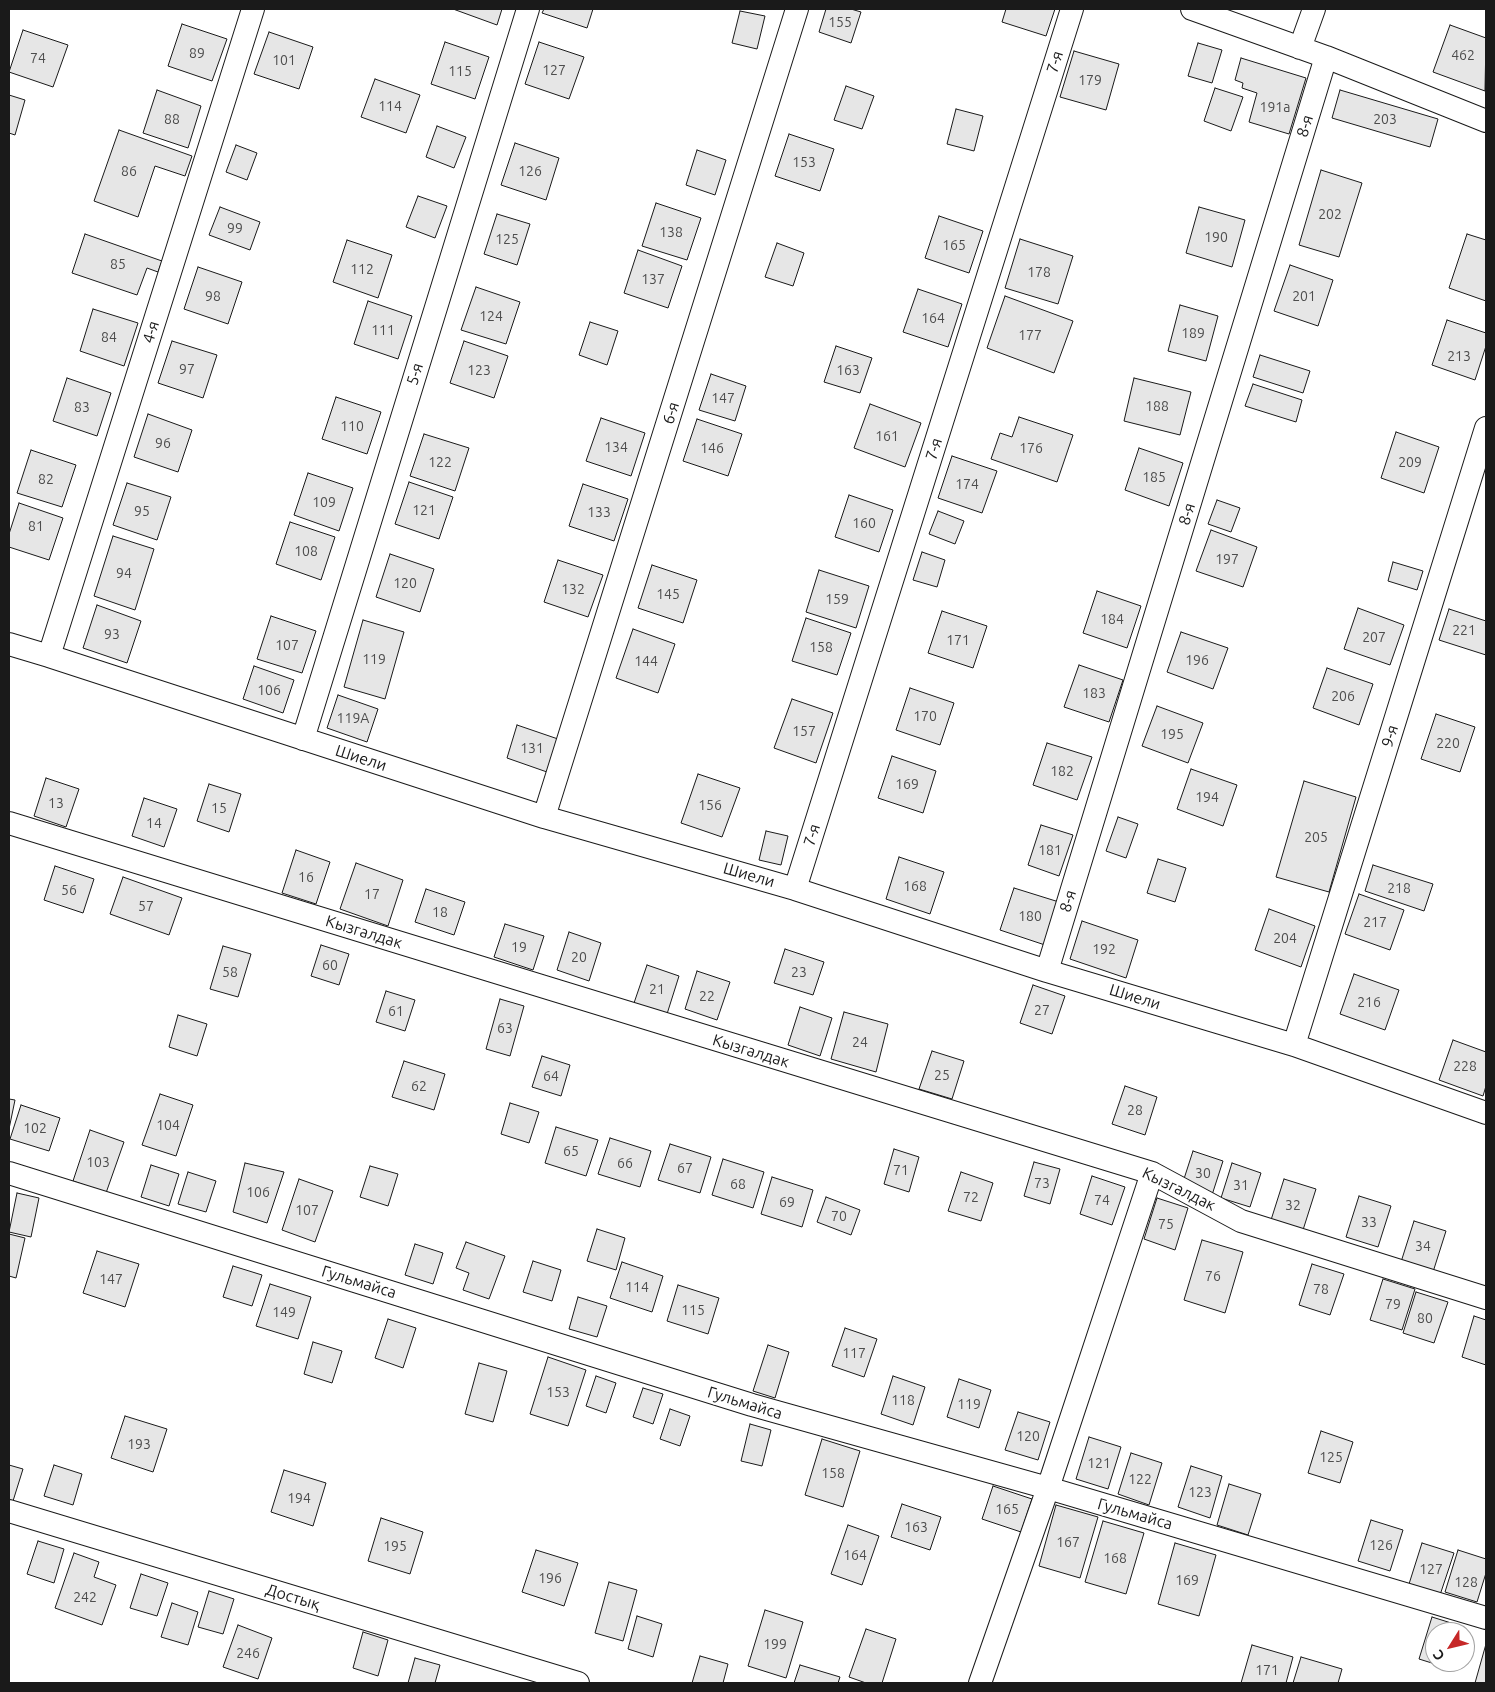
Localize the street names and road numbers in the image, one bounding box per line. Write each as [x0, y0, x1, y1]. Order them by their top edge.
street label: 7-я [1043, 49, 1067, 75]
street label: 8-я [1293, 113, 1317, 139]
street label: 4-я [139, 319, 163, 345]
street label: 5-я [403, 361, 427, 387]
street label: 6-я [659, 400, 683, 426]
street label: 7-я [922, 436, 946, 462]
street label: 8-я [1175, 501, 1199, 527]
street label: 9-я [1378, 723, 1402, 749]
street label: Шиели [333, 741, 389, 775]
street label: 7-я [800, 822, 824, 848]
street label: Шиели [721, 859, 777, 891]
street label: 8-я [1056, 888, 1080, 914]
street label: Кызгалдак [323, 911, 405, 953]
street label: Шиели [1107, 980, 1163, 1014]
street label: Кызгалдак [710, 1030, 792, 1072]
street label: Кызгалдак [1139, 1163, 1219, 1215]
street label: Гульмайса [319, 1262, 399, 1302]
street label: Гульмайса [705, 1383, 785, 1423]
street label: Гульмайса [1095, 1494, 1175, 1534]
street label: Достық [264, 1580, 322, 1614]

